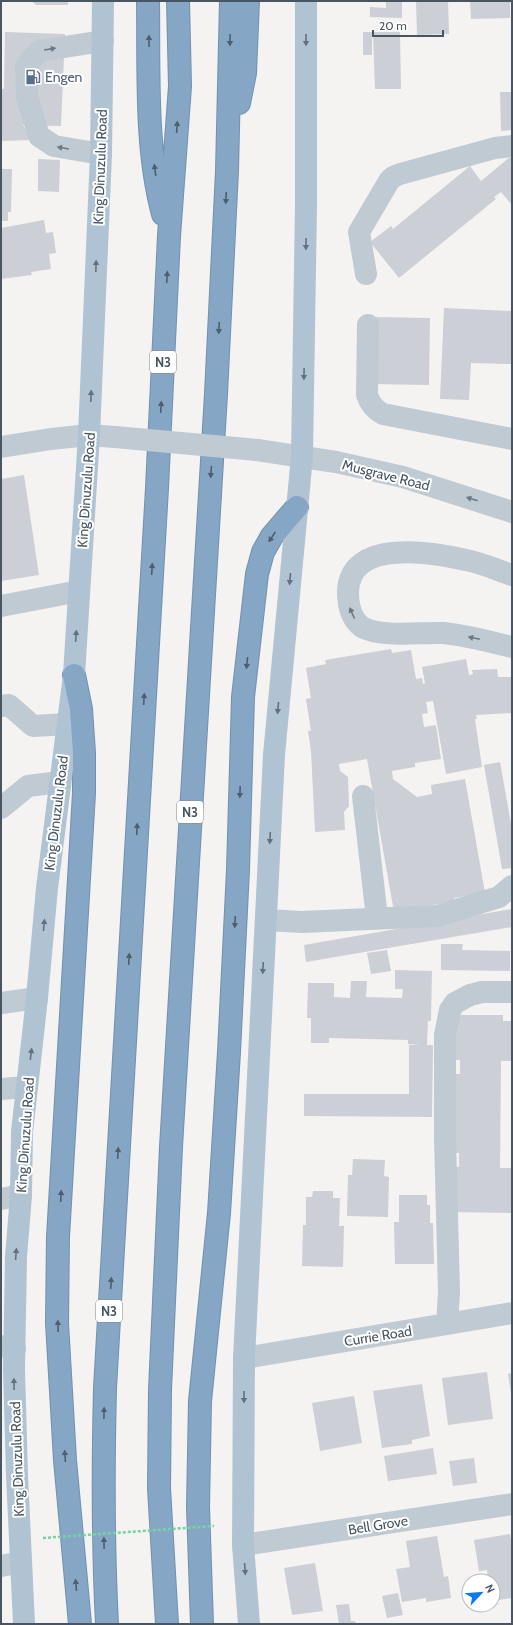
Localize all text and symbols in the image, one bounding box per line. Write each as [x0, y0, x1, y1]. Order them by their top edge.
scale bar [373, 12, 443, 38]
text: 20 m [379, 18, 407, 33]
one-way arrow [227, 34, 233, 47]
one-way arrow [303, 34, 309, 47]
one-way arrow [145, 35, 152, 47]
one-way arrow [44, 46, 56, 52]
fuel station icon: Engen [24, 68, 42, 86]
place label: Engen [45, 68, 83, 86]
street label: King Dinuzulu Road [89, 109, 111, 225]
one-way arrow [173, 121, 180, 133]
one-way arrow [57, 145, 69, 151]
one-way arrow [152, 164, 158, 177]
one-way arrow [222, 192, 229, 204]
one-way arrow [303, 238, 309, 251]
one-way arrow [93, 260, 100, 272]
one-way arrow [164, 270, 170, 283]
one-way arrow [216, 322, 223, 334]
road number: N3 [150, 351, 176, 373]
one-way arrow [301, 368, 307, 381]
one-way arrow [88, 389, 94, 402]
one-way arrow [157, 401, 164, 413]
street label: King Dinuzulu Road [73, 432, 99, 548]
street label: Musgrave Road [340, 455, 432, 495]
one-way arrow [208, 466, 215, 478]
one-way arrow [466, 496, 478, 502]
one-way arrow [268, 531, 276, 542]
one-way arrow [149, 562, 155, 575]
one-way arrow [287, 573, 294, 585]
one-way arrow [349, 608, 355, 619]
one-way arrow [73, 630, 80, 642]
one-way arrow [468, 635, 480, 641]
one-way arrow [244, 657, 250, 669]
one-way arrow [141, 693, 148, 705]
one-way arrow [275, 702, 282, 714]
street label: King Dinuzulu Road [40, 755, 72, 871]
one-way arrow [237, 786, 244, 798]
road number: N3 [177, 801, 203, 823]
one-way arrow [134, 822, 140, 835]
one-way arrow [266, 832, 273, 844]
one-way arrow [232, 916, 239, 928]
one-way arrow [40, 919, 47, 931]
one-way arrow [126, 953, 133, 965]
one-way arrow [260, 962, 267, 974]
one-way arrow [28, 1048, 34, 1060]
street label: King Dinuzulu Road [12, 1077, 38, 1193]
one-way arrow [115, 1147, 122, 1160]
one-way arrow [57, 1190, 64, 1202]
one-way arrow [13, 1248, 20, 1260]
one-way arrow [107, 1277, 114, 1289]
road number: N3 [96, 1300, 122, 1322]
one-way arrow [54, 1320, 61, 1332]
street label: Currie Road [343, 1322, 413, 1350]
one-way arrow [11, 1378, 18, 1390]
one-way arrow [241, 1391, 247, 1404]
street label: King Dinuzulu Road [6, 1401, 28, 1517]
one-way arrow [101, 1406, 107, 1419]
one-way arrow [61, 1450, 68, 1462]
street label: Bell Grove [347, 1511, 409, 1539]
one-way arrow [101, 1536, 107, 1549]
one-way arrow [241, 1563, 248, 1575]
north arrow [461, 1573, 501, 1613]
one-way arrow [73, 1579, 80, 1591]
text: N [482, 1582, 498, 1595]

